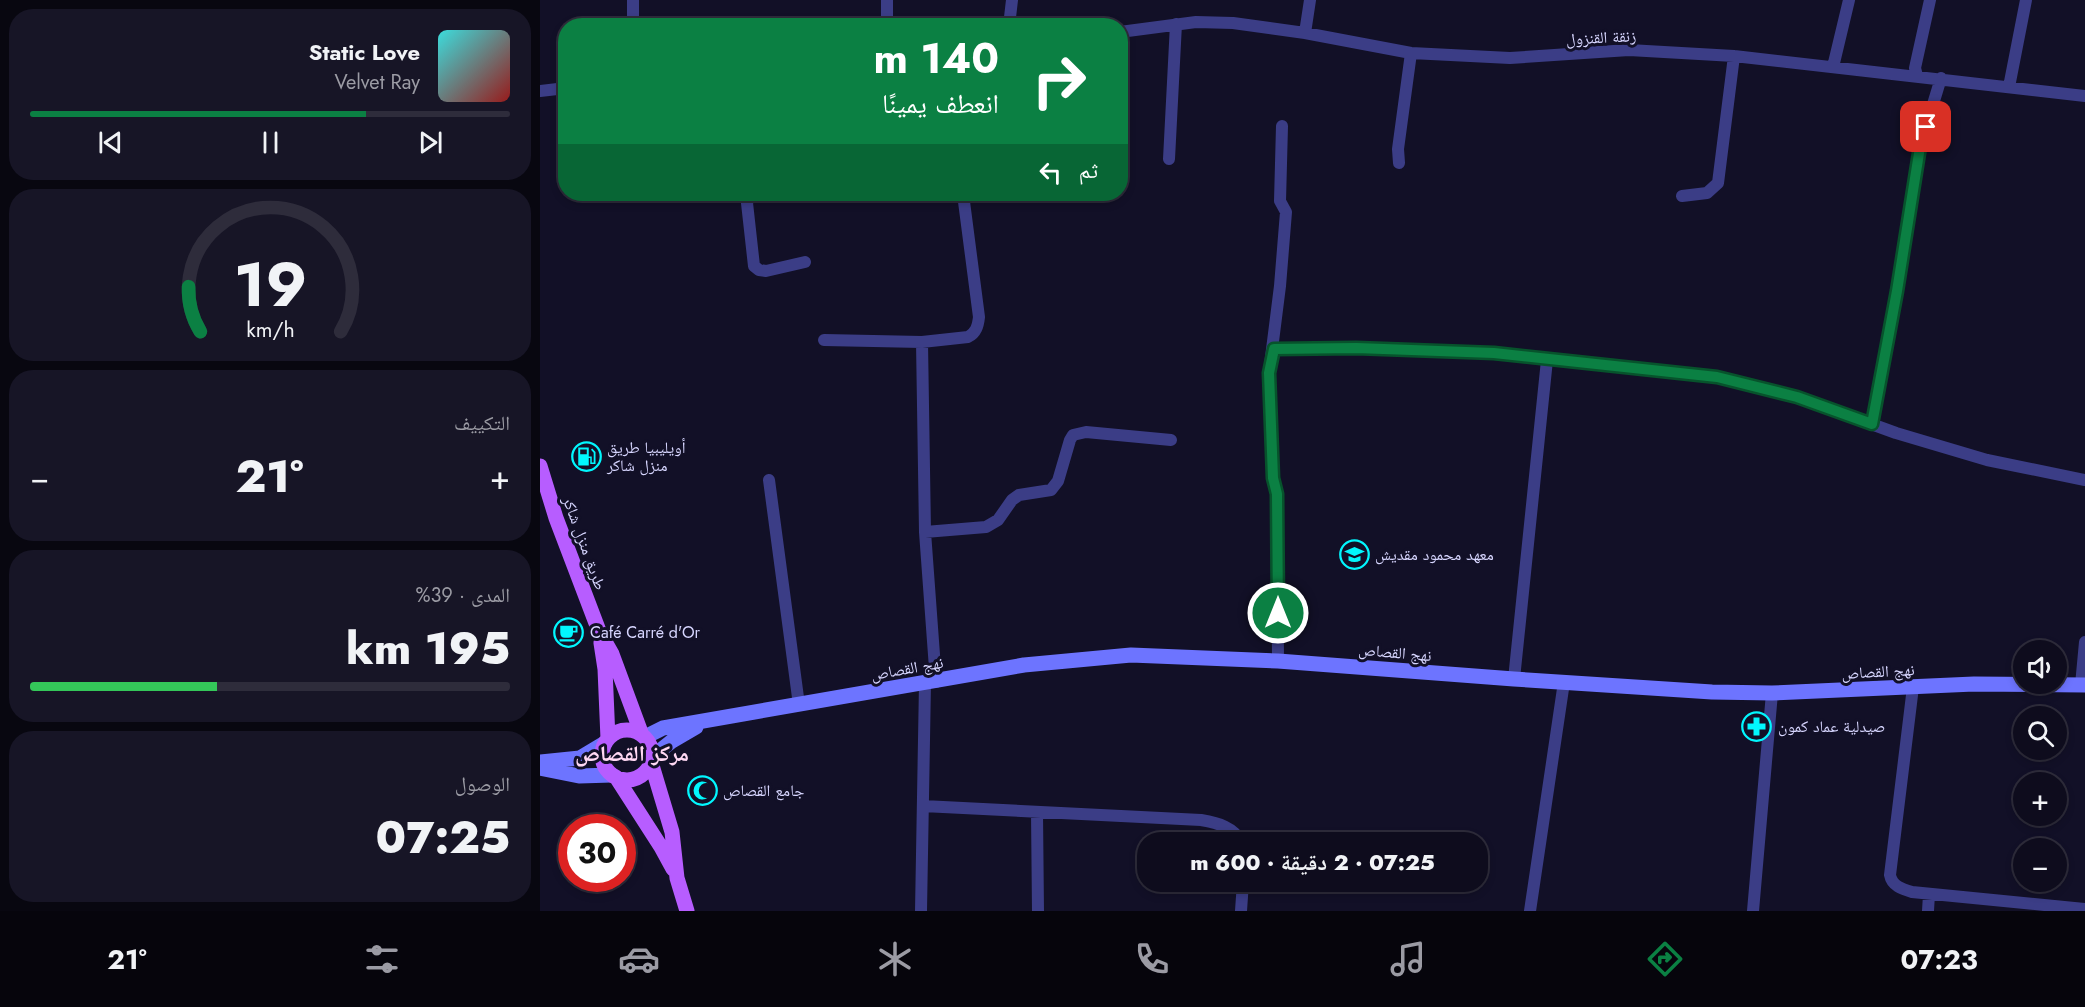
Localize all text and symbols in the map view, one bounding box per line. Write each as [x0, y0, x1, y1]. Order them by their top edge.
street label: زنقة القنزول [1565, 24, 1637, 51]
text: 140 m [873, 28, 999, 89]
text: Static Love [309, 36, 420, 68]
icon: right [1020, 42, 1098, 120]
text: Velvet Ray [334, 68, 420, 97]
text: انعطف يمينًا [882, 84, 999, 123]
pin [1900, 101, 1951, 152]
icon: arrive [1909, 110, 1942, 143]
icon: previous [94, 126, 127, 159]
icon: pause [254, 126, 287, 159]
icon: next [414, 126, 447, 159]
text: ثم [1079, 154, 1098, 186]
icon: left [1034, 156, 1067, 189]
text: 19 [233, 239, 307, 329]
text: km/h [246, 315, 294, 346]
text: التكييف [454, 409, 510, 438]
place label: أويليبيا طريق منزل شاكر [606, 436, 686, 477]
fuel station icon: أويليبيا طريق منزل شاكر [570, 440, 602, 472]
text: 21° [236, 444, 304, 509]
text: − [30, 454, 49, 501]
text: + [490, 454, 510, 501]
street label: طريق منزل شاكر [557, 492, 612, 593]
school or university icon: معهد محمود مقديش [1338, 538, 1370, 570]
place label: معهد محمود مقديش [1375, 543, 1494, 566]
text: المدى · 39% [415, 581, 510, 610]
position arrow [1246, 581, 1310, 645]
text: 195 km [346, 616, 510, 681]
cafe icon: Café Carré d'Or [553, 616, 585, 648]
place label: Café Carré d'Or [590, 621, 701, 644]
street label: نهج القصاص [1357, 638, 1433, 667]
map controls [2013, 640, 2067, 892]
button: sound [2013, 640, 2067, 694]
street label: نهج القصاص [869, 651, 945, 686]
street label: نهج القصاص [1841, 658, 1915, 685]
button: search [2013, 706, 2067, 760]
pharmacy icon: صيدلية عماد كمون [1741, 710, 1773, 742]
place label: صيدلية عماد كمون [1778, 715, 1885, 738]
district label: مركز القصاص [575, 737, 689, 769]
text: الوصول [455, 770, 510, 799]
button: + [2013, 772, 2067, 826]
mosque icon: جامع القصاص [686, 774, 718, 806]
place label: جامع القصاص [723, 779, 804, 802]
text: 07:25 [376, 805, 510, 870]
speed limit sign: 30 [558, 814, 636, 892]
button: − [2013, 838, 2067, 892]
text: 07:25 · 2 دقيقة · 600 m [1190, 846, 1435, 878]
icon: filters [361, 938, 403, 980]
icon: car [618, 938, 660, 980]
icon: climate [874, 938, 916, 980]
icon: phone [1131, 938, 1173, 980]
icon: music [1387, 938, 1429, 980]
icon: directions [1644, 938, 1686, 980]
text: 21° [107, 940, 147, 979]
text: 07:23 [1900, 940, 1978, 979]

